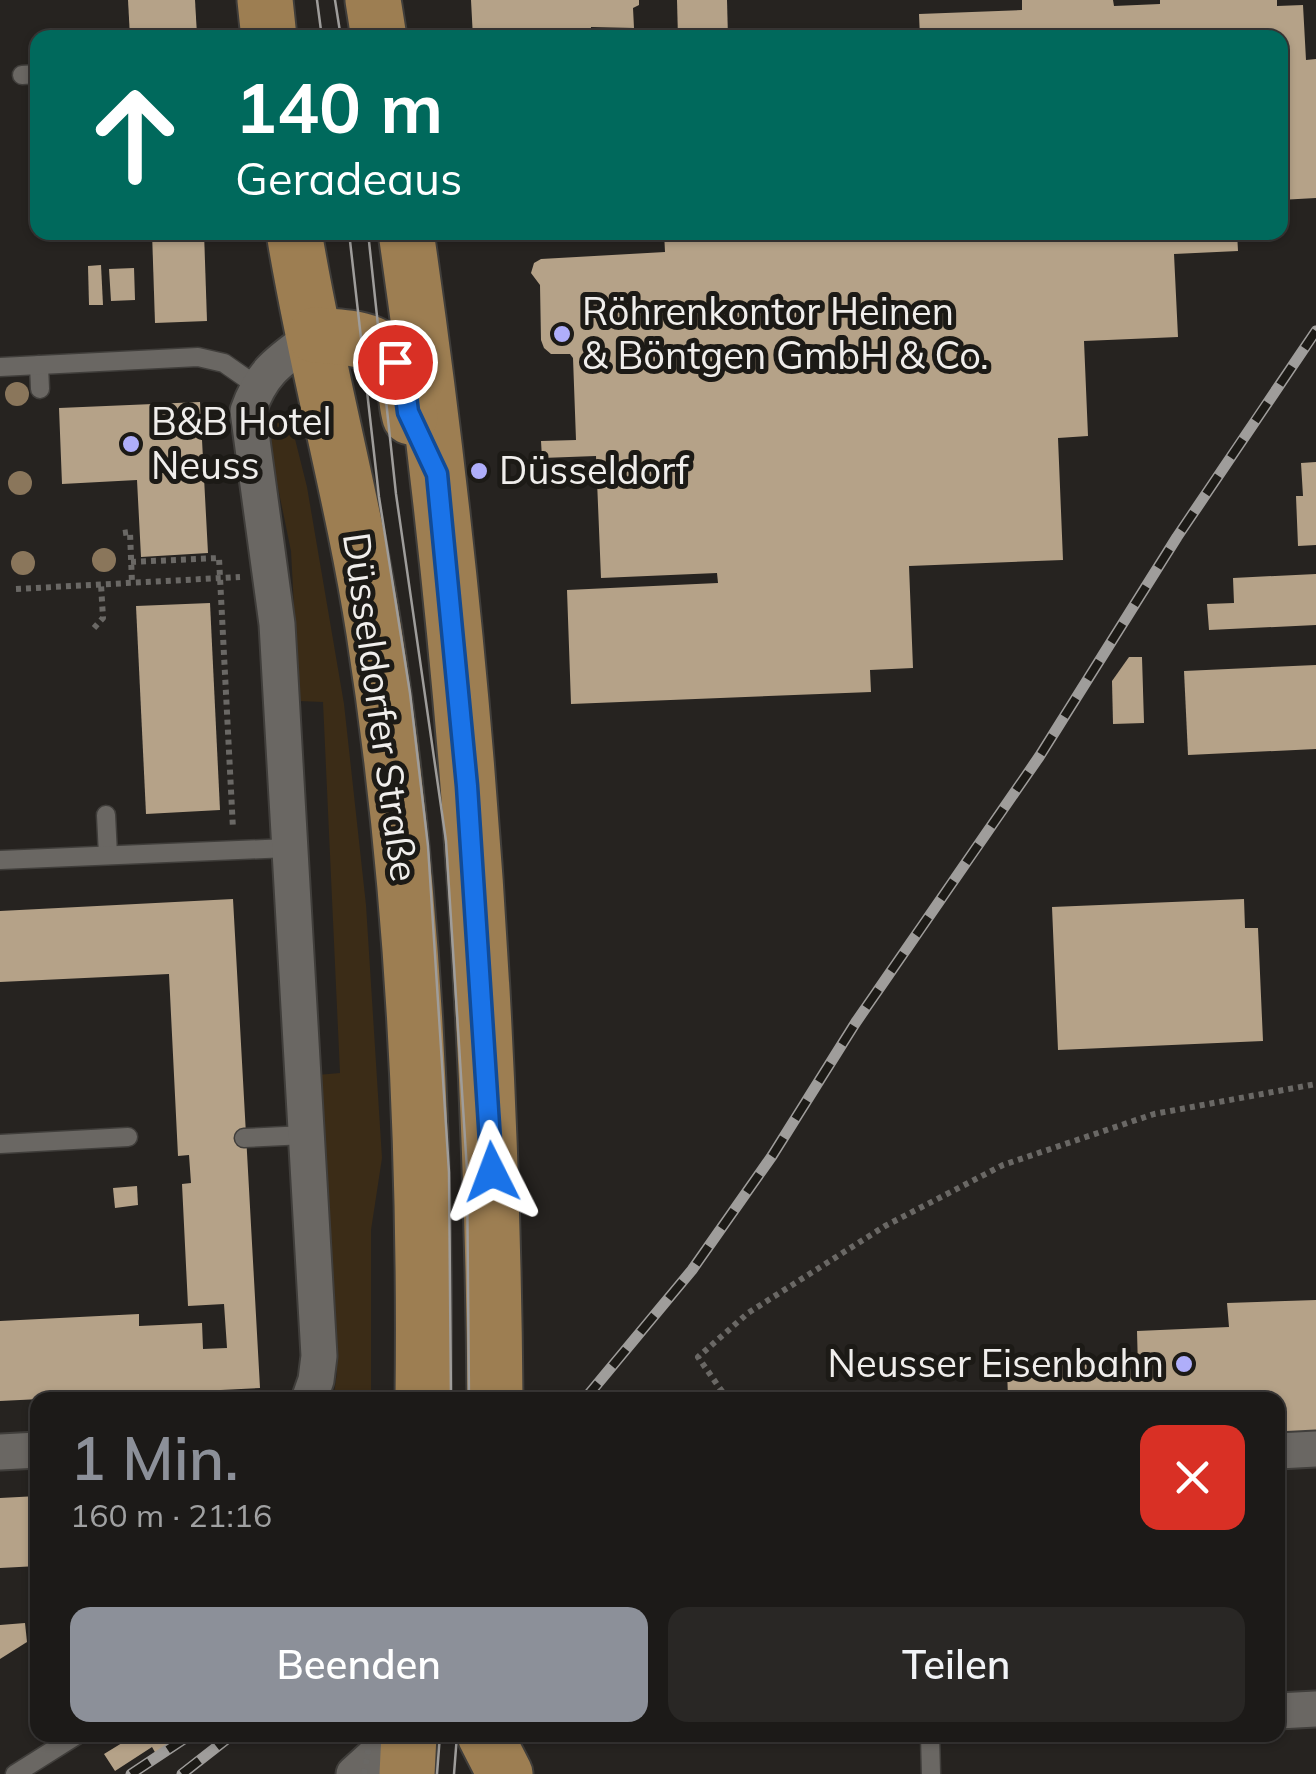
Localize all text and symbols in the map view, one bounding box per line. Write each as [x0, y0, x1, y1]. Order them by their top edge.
text: 140 m [235, 63, 443, 151]
icon: ahead [70, 70, 200, 200]
text: Geradeaus [235, 150, 462, 206]
place label: Röhrenkontor Heinen & Böntgen GmbH & Co. [582, 287, 989, 379]
pin [353, 320, 438, 405]
marker: Röhrenkontor Heinen & Böntgen GmbH & Co. [551, 323, 573, 345]
icon: arrive [368, 335, 423, 390]
place label: B&B Hotel Neuss [151, 397, 332, 489]
marker: B&B Hotel Neuss [120, 433, 142, 455]
place label: Düsseldorf [499, 446, 690, 494]
marker: Düsseldorf [468, 460, 490, 482]
street label: Düsseldorfer Straße [333, 529, 429, 884]
position arrow [440, 1120, 544, 1224]
place label: Neusser Eisenbahn [828, 1339, 1164, 1387]
marker: Neusser Eisenbahn [1173, 1353, 1195, 1375]
text: 1 Min. [70, 1420, 239, 1495]
button: close [1140, 1425, 1245, 1530]
text: 160 m · 21:16 [70, 1495, 272, 1535]
button: Beenden [70, 1607, 648, 1722]
button: Teilen [668, 1607, 1245, 1722]

